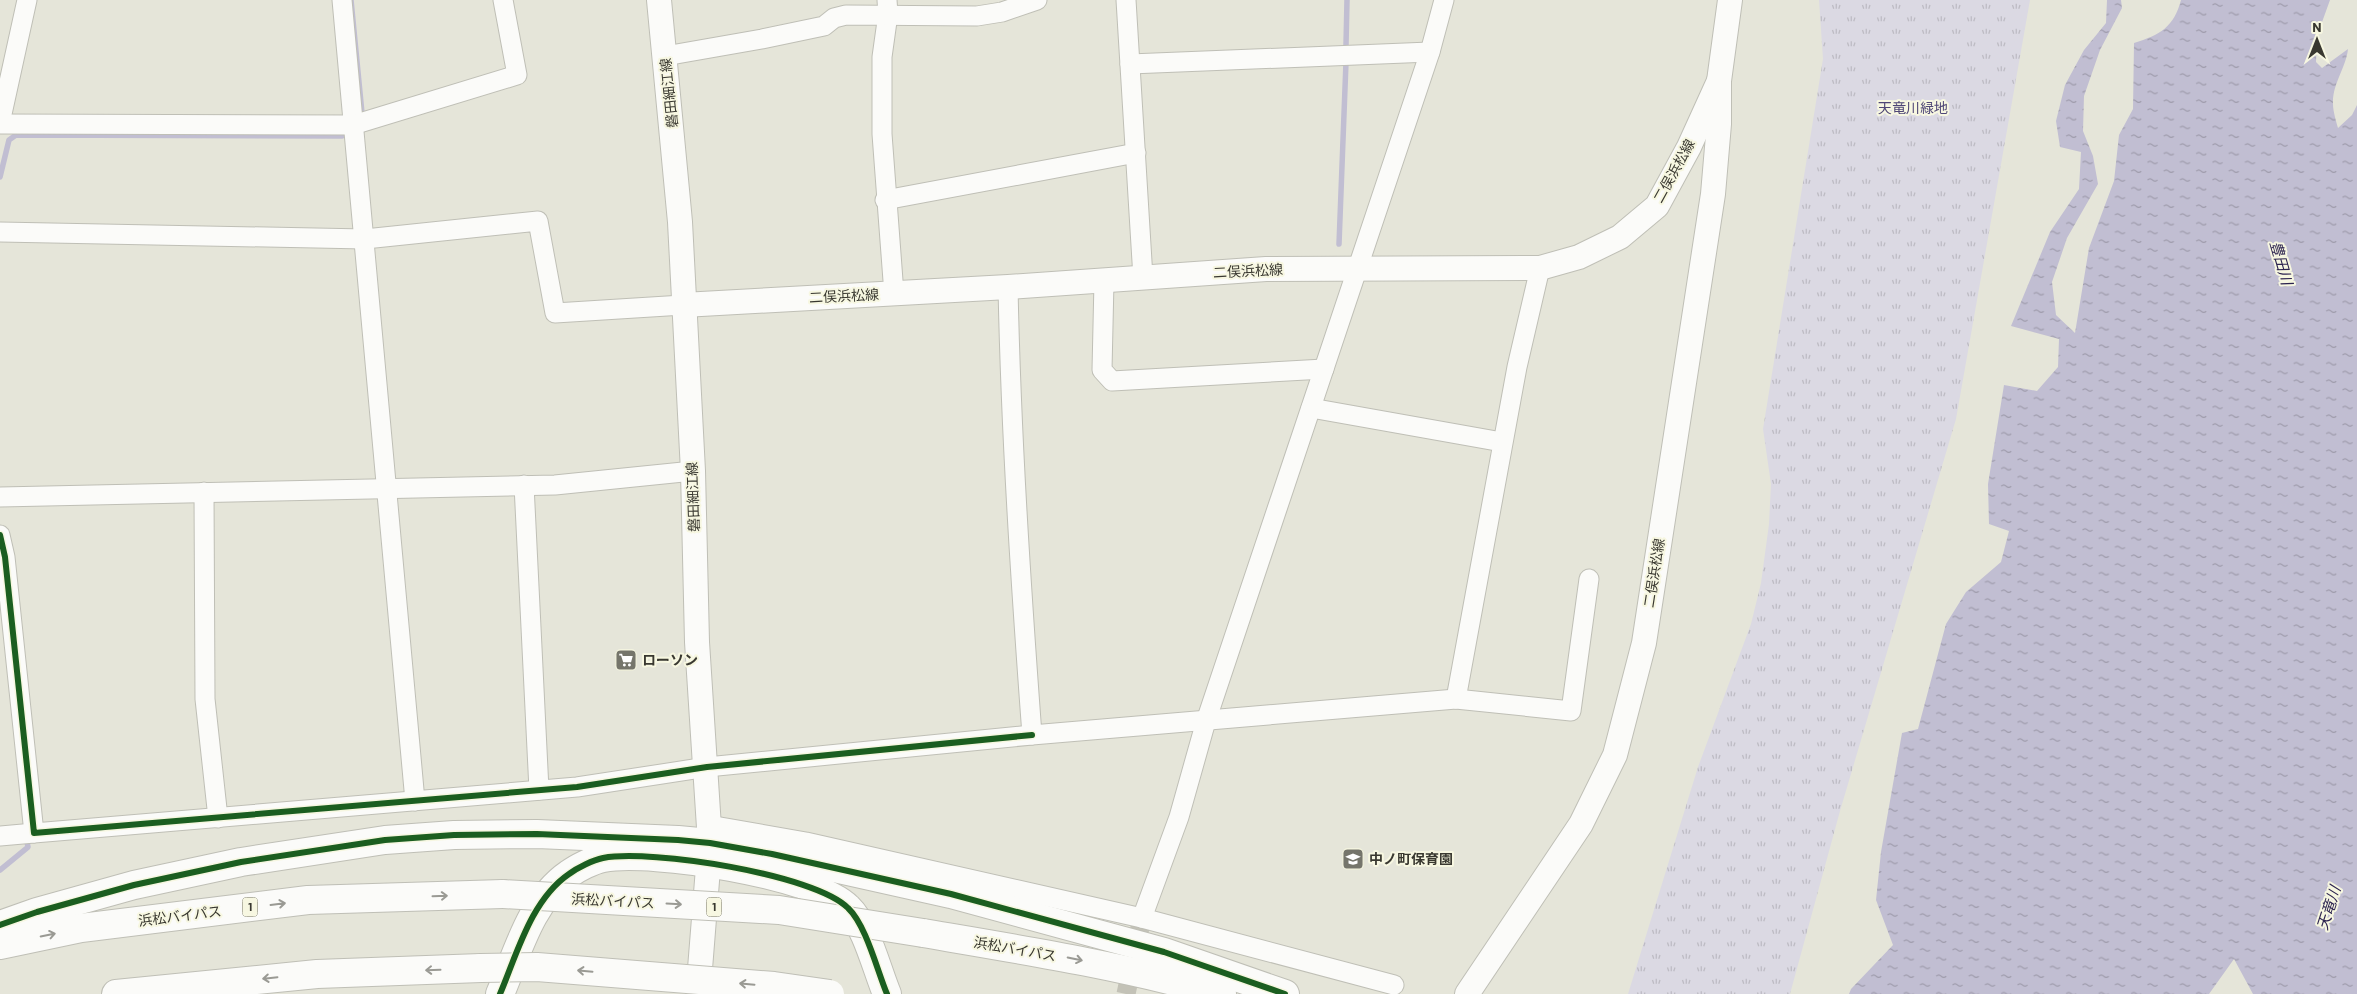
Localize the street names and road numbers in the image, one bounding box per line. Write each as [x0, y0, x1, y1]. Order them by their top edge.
street label: 磐田細江線 [656, 57, 681, 129]
street label: 二俣浜松線 [1649, 136, 1698, 205]
street label: 二俣浜松線 [1213, 260, 1283, 281]
street label: 二俣浜松線 [809, 285, 879, 306]
street label: 磐田細江線 [683, 462, 702, 532]
street label: 二俣浜松線 [1640, 537, 1667, 609]
street label: 浜松バイパス [571, 890, 655, 911]
road number: 1 [242, 898, 258, 916]
road number: 1 [706, 898, 722, 916]
street label: 浜松バイパス [137, 902, 223, 929]
street label: 浜松バイパス [972, 933, 1058, 964]

